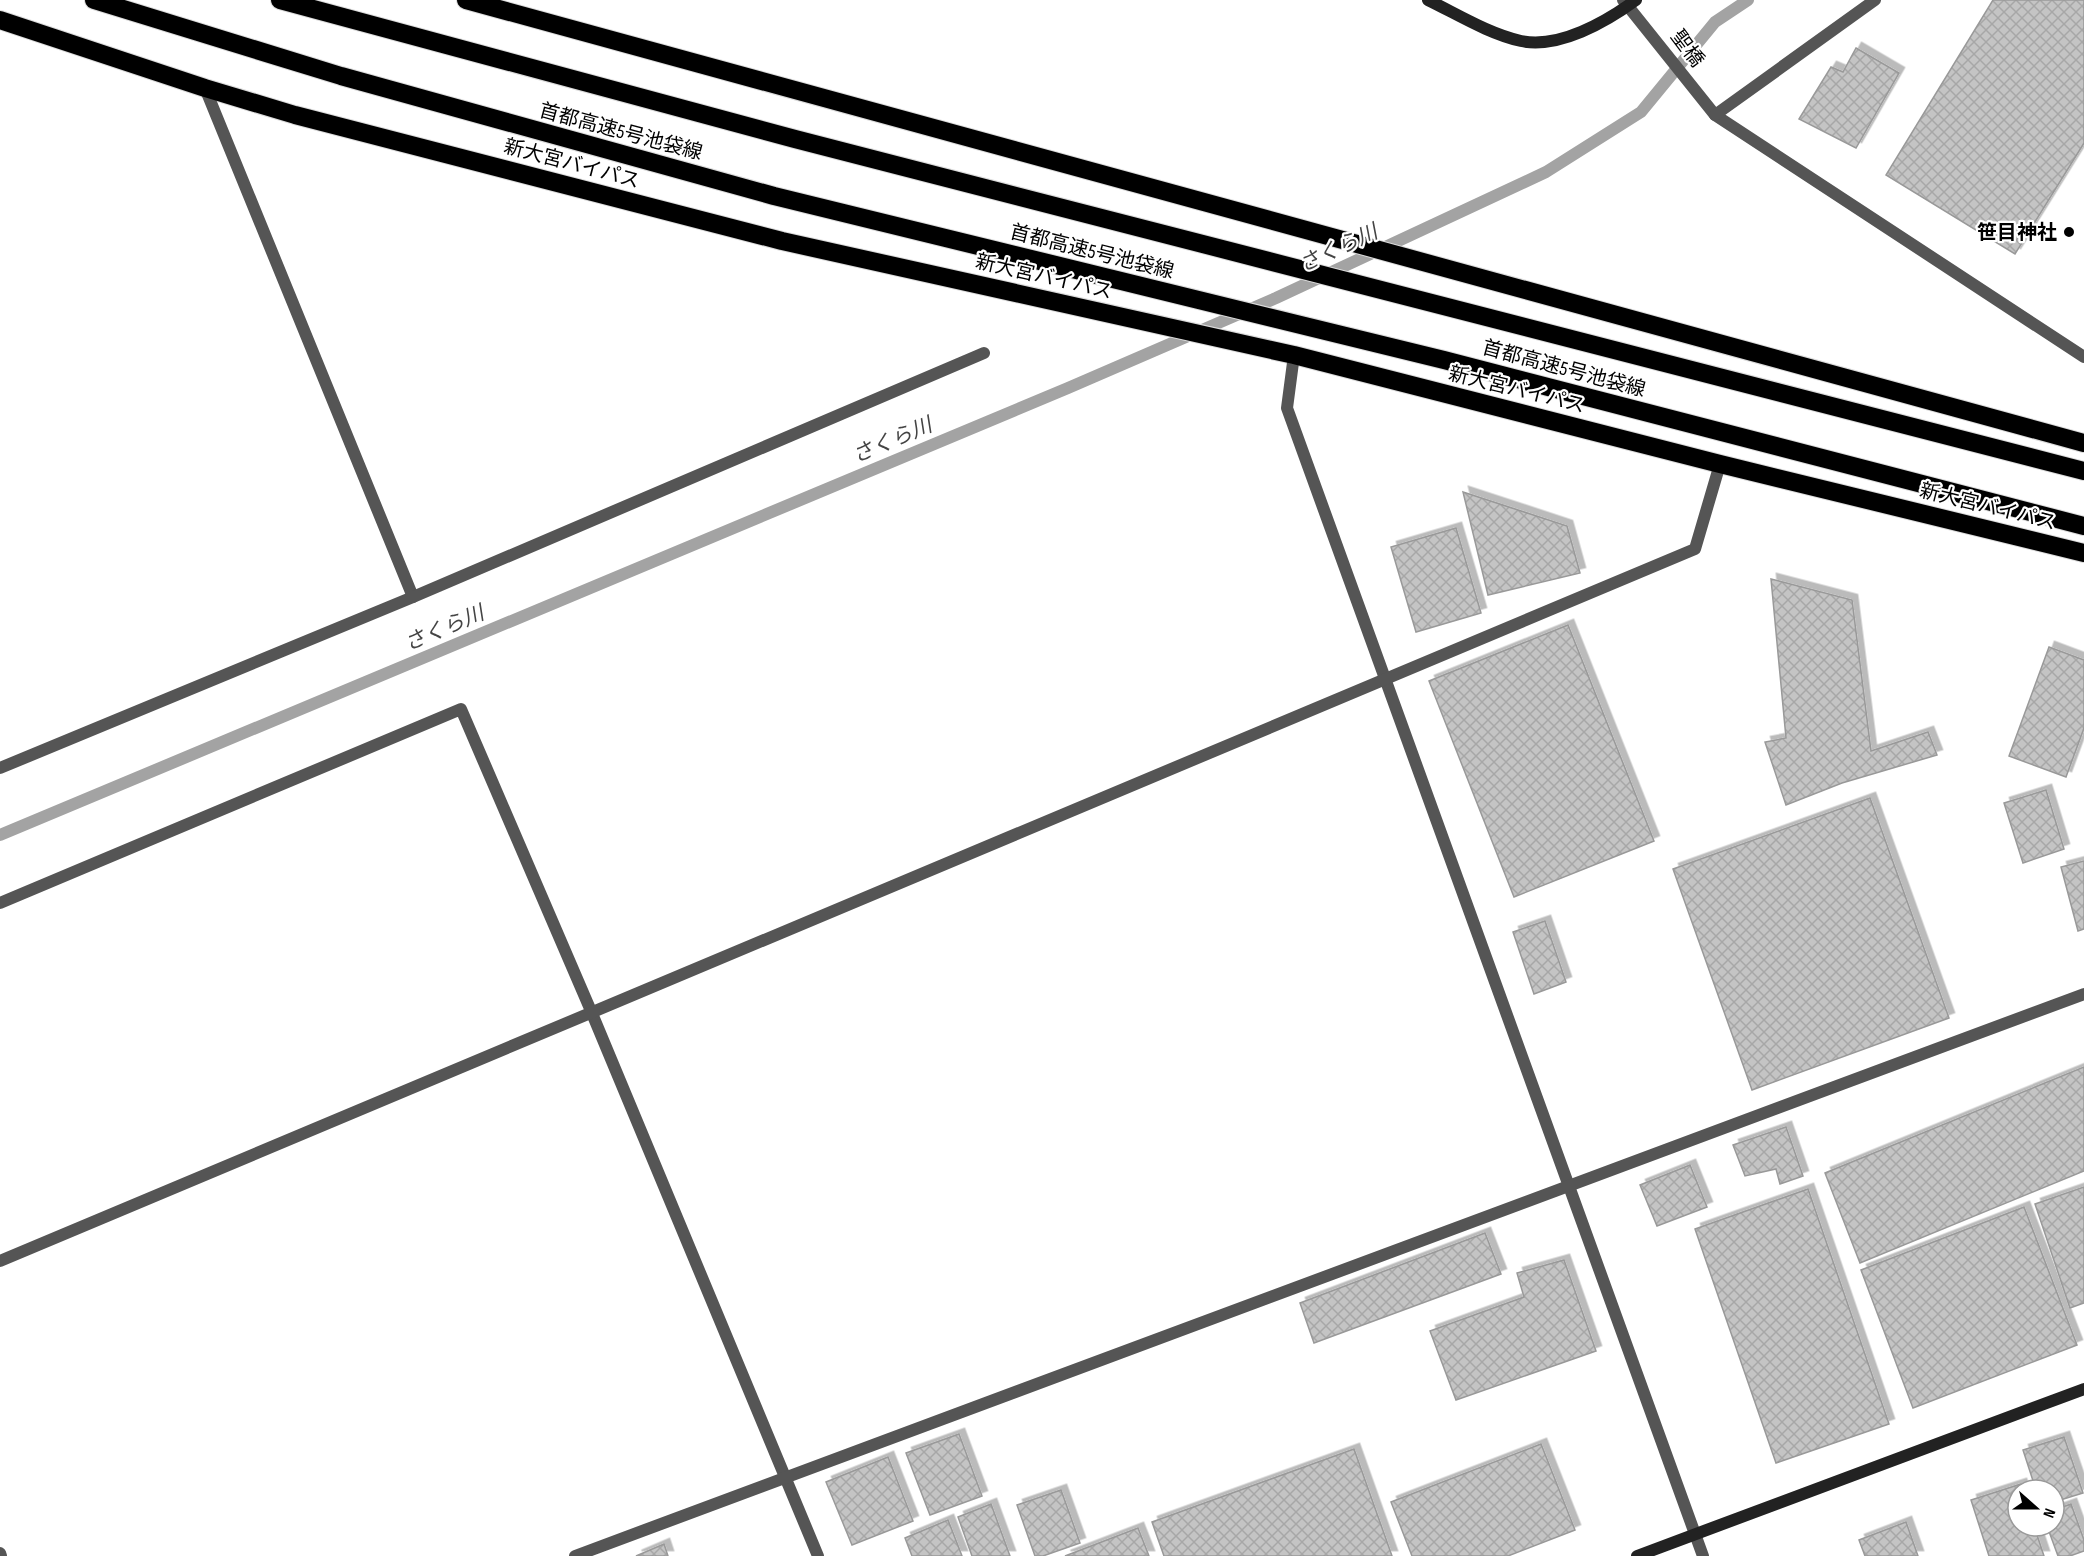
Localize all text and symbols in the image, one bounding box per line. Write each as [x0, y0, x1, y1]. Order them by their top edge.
street label: 聖橋 [1666, 25, 1709, 72]
street label: 首都高速5号池袋線 [536, 99, 705, 165]
street label: 新大宮バイパス [501, 134, 642, 194]
water label: さくら川 [1295, 219, 1383, 278]
street label: 首都高速5号池袋線 [1007, 220, 1176, 284]
place label: 笹目神社 [1977, 221, 2057, 245]
marker: 笹目神社 [2062, 225, 2076, 239]
street label: 新大宮バイパス [973, 250, 1114, 304]
street label: 首都高速5号池袋線 [1479, 336, 1648, 402]
street label: 新大宮バイパス [1446, 361, 1587, 419]
water label: さくら川 [849, 412, 938, 468]
street label: 新大宮バイパス [1917, 478, 2058, 536]
water label: さくら川 [401, 600, 490, 656]
north arrow [2006, 1478, 2066, 1538]
text: N [2038, 1505, 2059, 1520]

